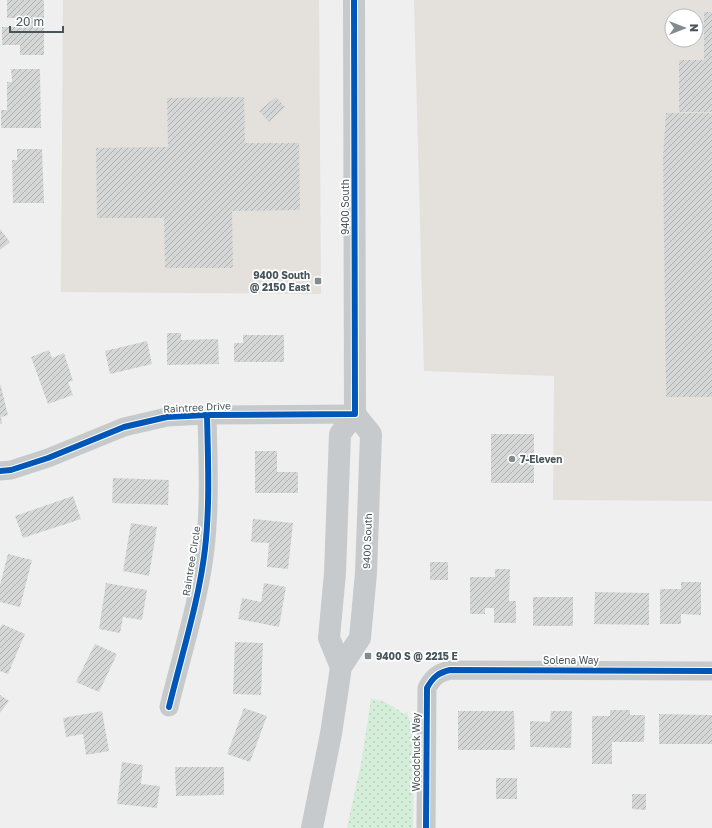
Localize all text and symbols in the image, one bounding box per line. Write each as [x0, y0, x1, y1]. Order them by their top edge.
scale bar [10, 8, 63, 34]
north arrow [664, 8, 704, 48]
text: 20 m [16, 14, 44, 29]
text: N [688, 24, 701, 32]
street label: 9400 South [339, 179, 351, 235]
place label: 9400 South @ 2150 East [250, 269, 310, 293]
marker: 9400 South @ 2150 East [313, 276, 323, 286]
street label: Raintree Drive [163, 399, 231, 415]
place label: 7-Eleven [520, 453, 562, 465]
marker: 7-Eleven [507, 454, 517, 464]
street label: 9400 South [360, 513, 374, 569]
street label: Raintree Circle [180, 525, 202, 597]
place label: 9400 S @ 2215 E [376, 650, 458, 662]
marker: 9400 S @ 2215 E [363, 651, 373, 661]
street label: Solena Way [543, 654, 599, 666]
street label: Woodchuck Way [410, 712, 422, 791]

